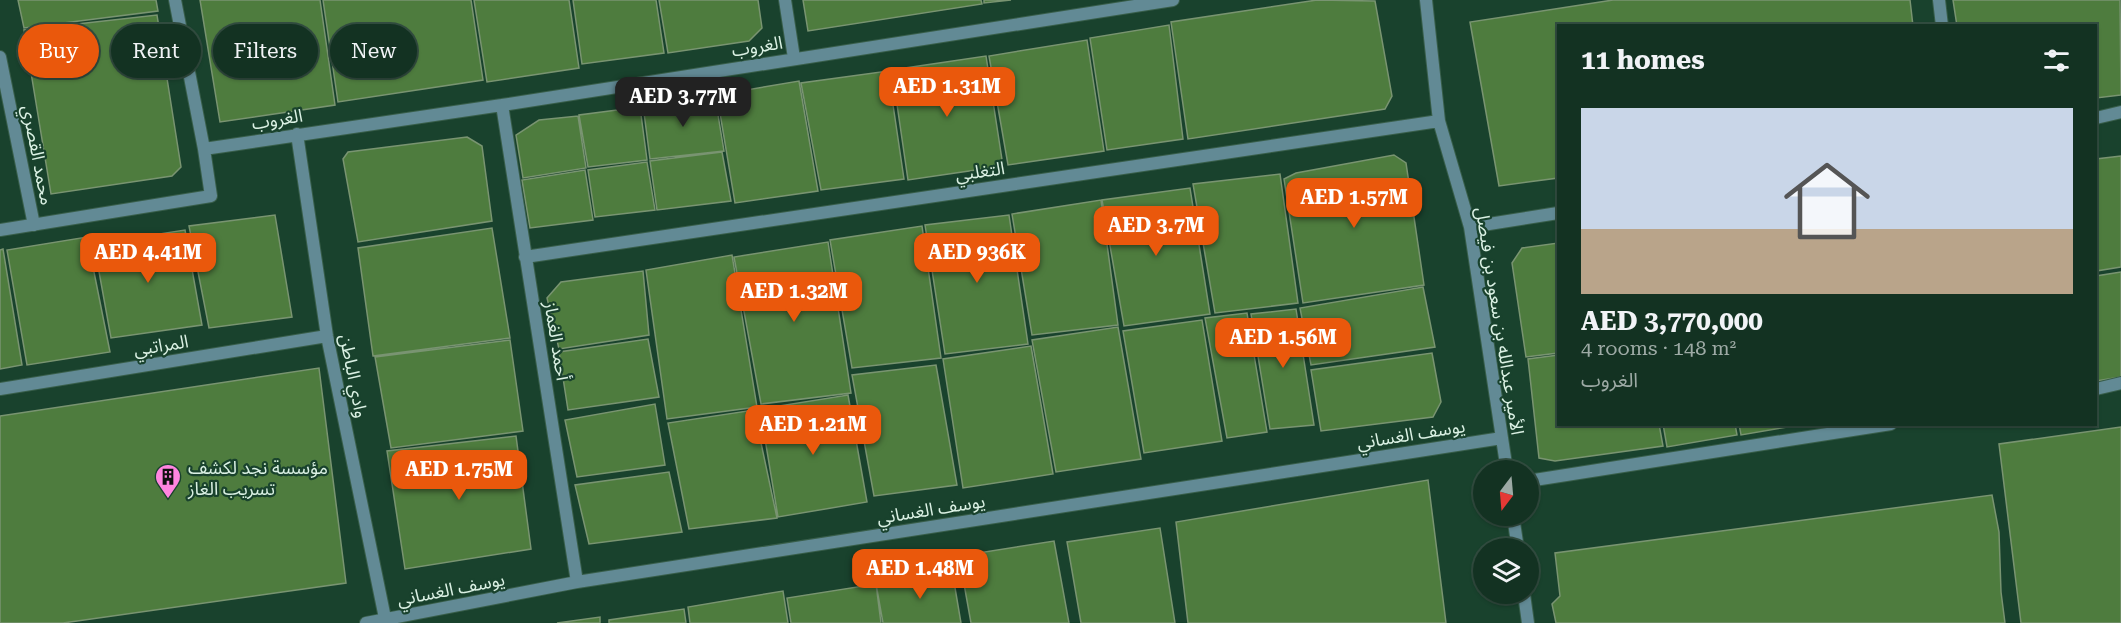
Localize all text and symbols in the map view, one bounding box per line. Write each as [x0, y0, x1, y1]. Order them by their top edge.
chip: Buy [18, 24, 99, 78]
chip: Rent [111, 24, 201, 78]
chip: Filters [213, 24, 318, 78]
chip: New [330, 24, 417, 78]
street label: الغروب [730, 32, 784, 61]
icon: filters [2040, 44, 2073, 77]
text: 11 homes [1581, 45, 1705, 75]
pin: AED 1.31M [878, 67, 1016, 118]
text: AED 1.31M [893, 74, 1001, 98]
pin: AED 3.77M [614, 77, 752, 128]
text: AED 3.77M [629, 84, 737, 108]
street label: محمد القصري [15, 103, 58, 207]
street label: الغروب [250, 105, 304, 134]
icon: home [1773, 147, 1881, 255]
street label: التغلبي [954, 157, 1007, 188]
pin: AED 1.57M [1285, 178, 1423, 229]
text: AED 1.57M [1300, 185, 1408, 209]
pin: AED 3.7M [1094, 206, 1218, 257]
street label: الأمير عبدالله بن سعود بن فيصل [1471, 206, 1528, 437]
text: AED 3.7M [1108, 213, 1204, 237]
pin: AED 4.41M [79, 233, 217, 284]
pin: AED 936K [915, 233, 1039, 284]
text: AED 4.41M [94, 240, 202, 264]
text: AED 936K [928, 240, 1026, 264]
pin: AED 1.32M [725, 272, 863, 323]
text: AED 1.32M [740, 279, 848, 303]
street label: أحمد الغماز [539, 299, 574, 382]
text: AED 3,770,000 [1581, 306, 1763, 336]
pin: AED 1.56M [1214, 318, 1352, 369]
text: AED 1.56M [1229, 325, 1337, 349]
street label: المراتبي [132, 330, 190, 363]
street label: وادي الباطن [332, 332, 372, 420]
text: 4 rooms · 148 m² [1581, 336, 1736, 360]
text: الغروب [1581, 368, 1638, 392]
pin: AED 1.21M [744, 405, 882, 456]
text: AED 1.21M [759, 412, 867, 436]
street label: يوسف الغساني [1355, 415, 1467, 456]
pin: AED 1.75M [390, 450, 528, 501]
place label: مؤسسة نجد لكشف تسريب الغاز [187, 457, 328, 500]
text: AED 1.75M [405, 457, 513, 481]
north arrow [1473, 460, 1539, 526]
map controls [1473, 460, 1539, 604]
building icon: مؤسسة نجد لكشف تسريب الغاز [153, 462, 183, 500]
street label: يوسف الغساني [875, 490, 987, 531]
button: layers [1473, 538, 1539, 604]
pin: AED 1.48M [851, 549, 989, 600]
text: AED 1.48M [866, 556, 974, 580]
street label: يوسف الغساني [395, 568, 507, 613]

